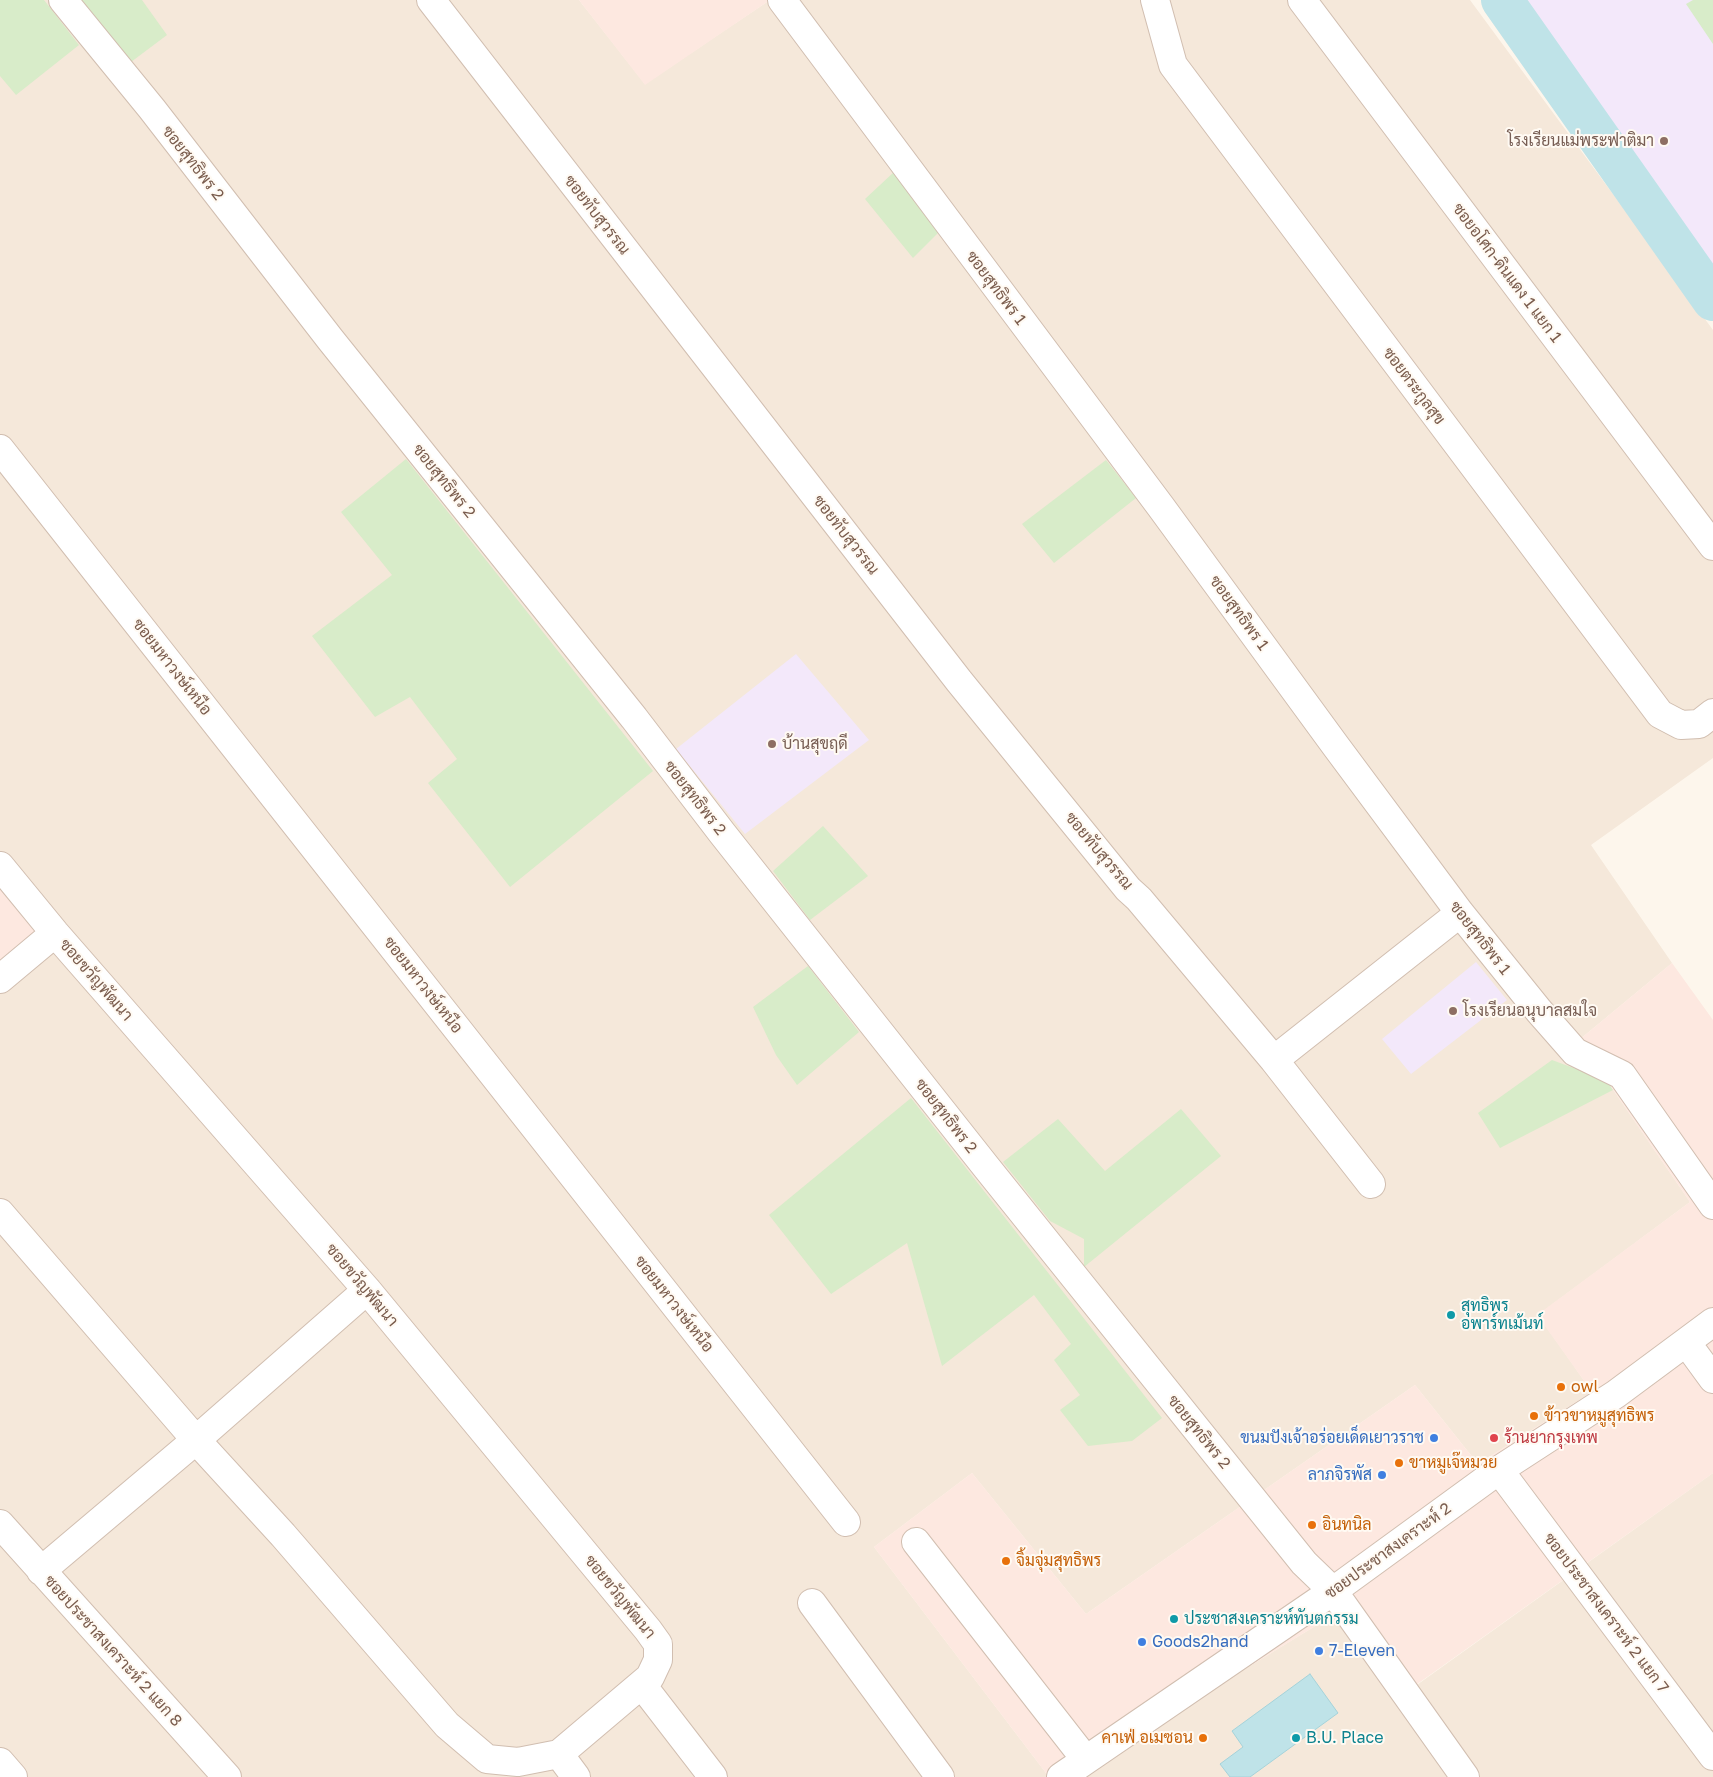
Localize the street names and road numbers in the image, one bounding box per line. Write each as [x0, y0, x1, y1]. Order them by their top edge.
street label: ซอยสุทธิพร 2 [158, 122, 228, 204]
street label: ซอยทับสุวรรณ [560, 171, 634, 259]
street label: ซอยอโศก-ดินแดง 1 แยก 1 [1448, 199, 1566, 347]
street label: ซอยสุทธิพร 1 [962, 247, 1030, 329]
street label: ซอยตระกูลสุข [1379, 344, 1449, 428]
street label: ซอยสุทธิพร 2 [408, 440, 480, 522]
street label: ซอยทับสุวรรณ [809, 491, 883, 579]
street label: ซอยสุทธิพร 1 [1205, 572, 1273, 654]
street label: ซอยมหาวงษ์เหนือ [128, 615, 216, 719]
street label: ซอยสุทธิพร 2 [660, 757, 730, 839]
street label: ซอยทับสุวรรณ [1061, 808, 1137, 894]
street label: ซอยสุทธิพร 1 [1445, 897, 1515, 979]
street label: ซอยมหาวงษ์เหนือ [379, 933, 467, 1037]
street label: ซอยขวัญพัฒนา [55, 935, 137, 1025]
street label: ซอยสุทธิพร 2 [911, 1075, 981, 1157]
street label: ซอยขวัญพัฒนา [322, 1240, 402, 1330]
street label: ซอยมหาวงษ์เหนือ [630, 1252, 718, 1356]
street label: ซอยสุทธิพร 2 [1163, 1391, 1235, 1473]
street label: ซอยประชาสงเคราะห์ 2 [1321, 1499, 1455, 1603]
street label: ซอยประชาสงเคราะห์ 2 แยก 7 [1540, 1529, 1672, 1697]
street label: ซอยขวัญพัฒนา [580, 1551, 660, 1643]
street label: ซอยประชาสงเคราะห์ 2 แยก 8 [40, 1571, 186, 1731]

